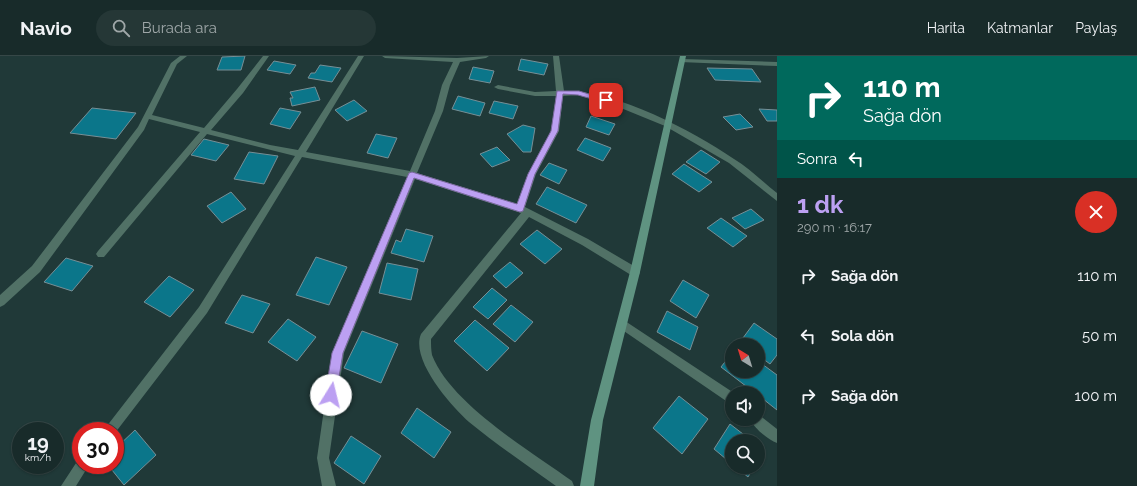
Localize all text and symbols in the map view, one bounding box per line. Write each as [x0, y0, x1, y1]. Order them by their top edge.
search box [96, 10, 376, 46]
text: Navio [20, 17, 72, 39]
icon: search [110, 17, 132, 39]
text: Burada ara [142, 19, 217, 37]
text: Harita [927, 20, 965, 36]
text: Katmanlar [987, 20, 1053, 36]
text: Paylaş [1075, 20, 1117, 36]
text: 110 m [863, 71, 941, 104]
icon: right [797, 72, 849, 124]
pin [589, 83, 623, 117]
icon: arrive [595, 89, 617, 111]
text: Sağa dön [863, 105, 942, 126]
icon: left [845, 148, 867, 170]
text: Sonra [797, 150, 837, 168]
text: 1 dk [797, 190, 844, 219]
button: close [1075, 191, 1117, 233]
text: 290 m · 16:17 [797, 220, 872, 235]
icon: right [797, 265, 819, 287]
text: Sağa dön [831, 267, 898, 285]
text: 110 m [1077, 267, 1117, 285]
icon: left [797, 325, 819, 347]
text: Sola dön [831, 327, 894, 345]
text: 50 m [1082, 327, 1117, 345]
north arrow [725, 338, 765, 378]
map controls [725, 338, 765, 474]
position arrow [310, 374, 352, 416]
icon: right [797, 385, 819, 407]
button: sound [725, 386, 765, 426]
text: Sağa dön [831, 387, 898, 405]
text: 100 m [1075, 387, 1117, 405]
speed limit sign: 30 [72, 422, 124, 474]
text: 19 [27, 431, 49, 455]
button: search [725, 434, 765, 474]
text: km/h [25, 452, 51, 463]

